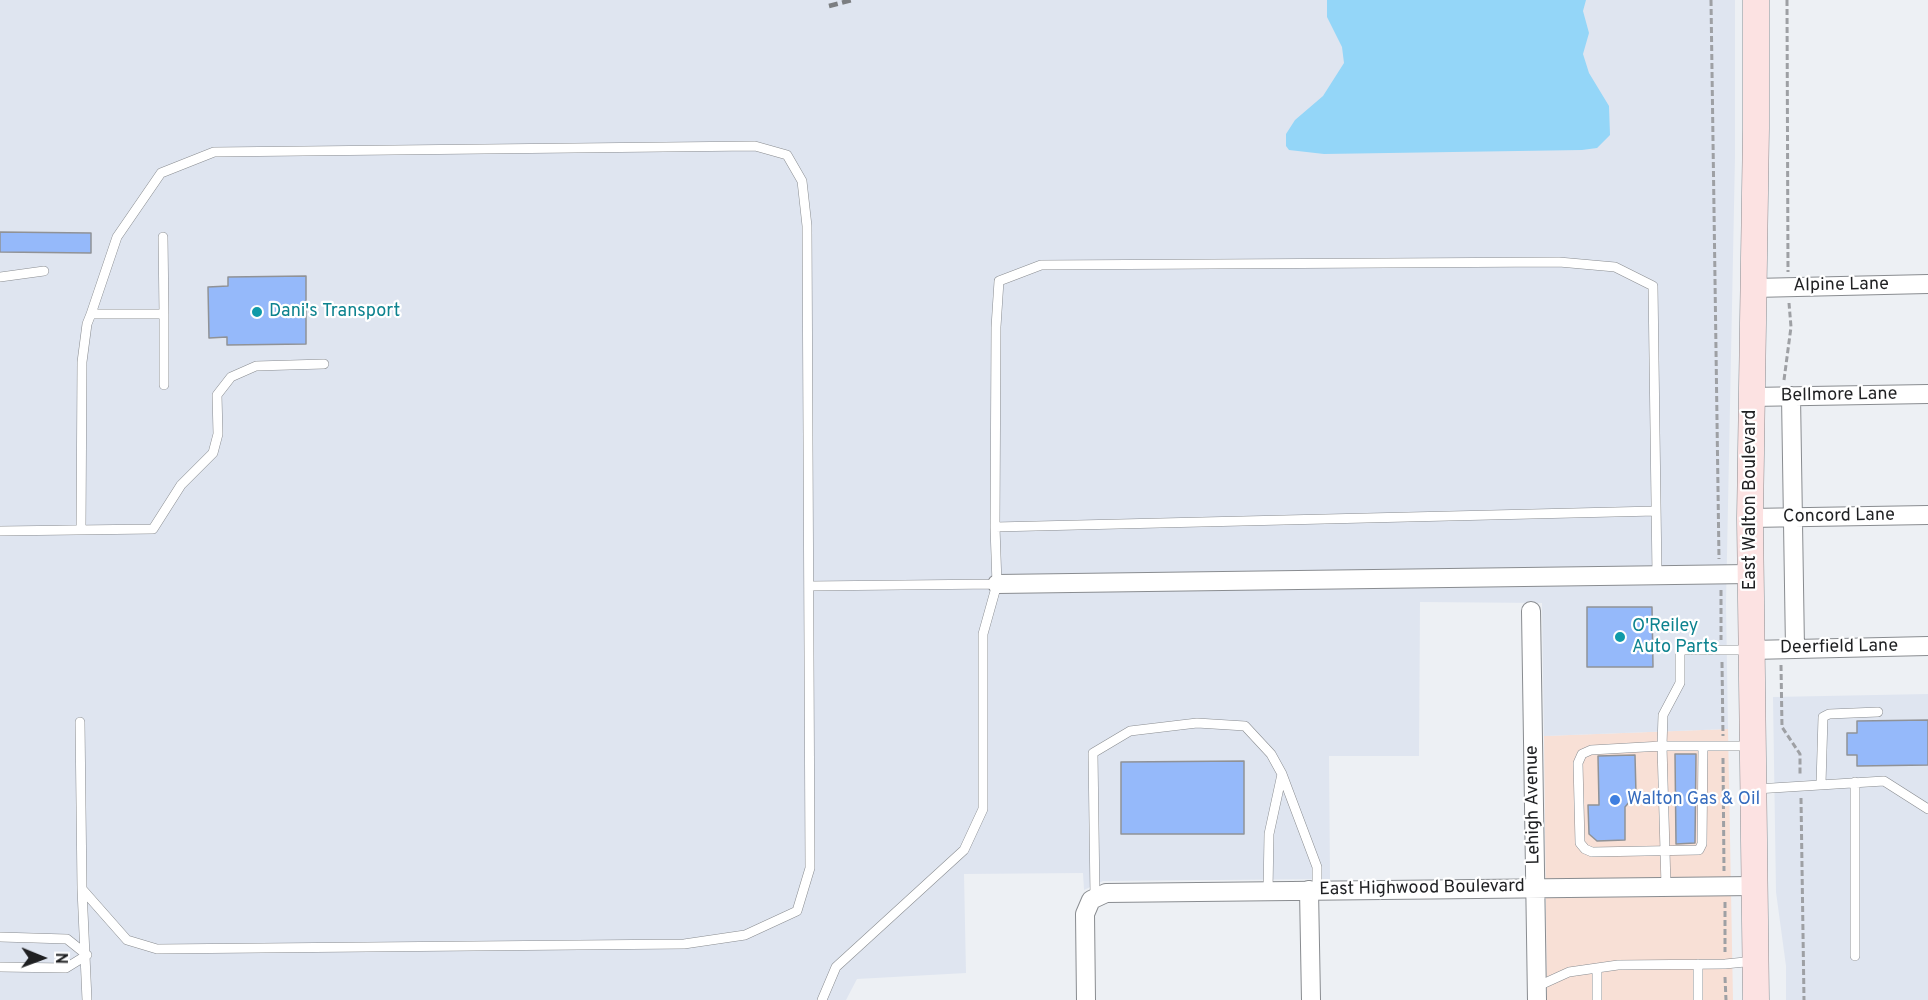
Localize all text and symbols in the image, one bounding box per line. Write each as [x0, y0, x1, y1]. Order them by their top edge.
street label: Alpine Lane [1793, 274, 1889, 298]
place label: Dani's Transport [269, 301, 400, 323]
marker: Dani's Transport [250, 305, 264, 319]
street label: Bellmore Lane [1780, 384, 1898, 408]
street label: East Walton Boulevard [1740, 410, 1762, 590]
street label: Concord Lane [1783, 505, 1895, 529]
place label: O'Reiley Auto Parts [1632, 616, 1718, 658]
marker: O'Reiley Auto Parts [1613, 630, 1627, 644]
street label: Deerfield Lane [1780, 636, 1898, 660]
street label: Lehigh Avenue [1522, 745, 1546, 865]
place label: Walton Gas & Oil [1627, 789, 1760, 811]
marker: Walton Gas & Oil [1608, 793, 1622, 807]
street label: East Highwood Boulevard [1319, 876, 1525, 902]
north arrow [12, 928, 72, 988]
text: N [50, 952, 70, 964]

